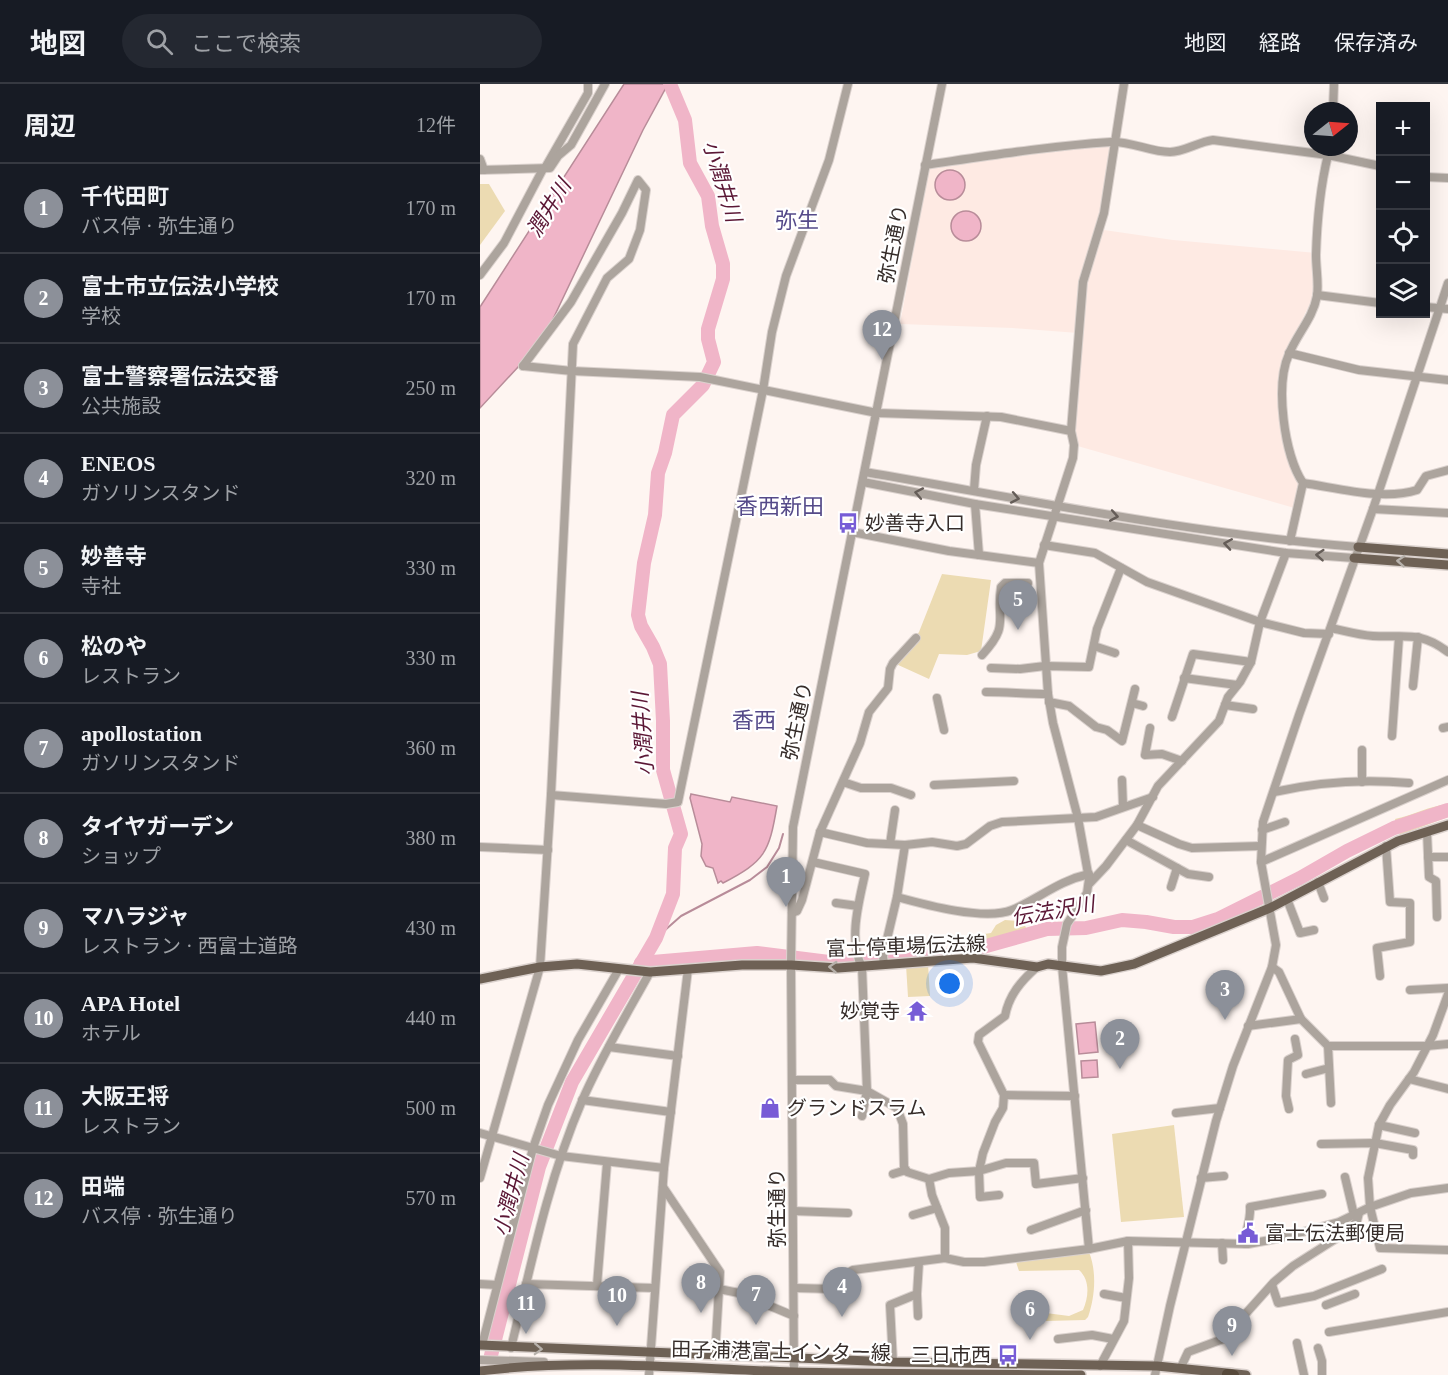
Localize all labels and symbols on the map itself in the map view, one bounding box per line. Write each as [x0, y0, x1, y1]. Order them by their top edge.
north arrow [1304, 102, 1358, 156]
water label: 小潤井川 [698, 137, 746, 227]
water label: 潤井川 [522, 173, 577, 241]
street label: 弥生通り [875, 203, 911, 285]
district label: 弥生 [775, 208, 819, 233]
pin: 12 [862, 310, 902, 360]
one-way arrow [914, 487, 924, 500]
one-way arrow [1010, 491, 1020, 504]
district label: 香西新田 [736, 494, 824, 519]
one-way arrow [1110, 509, 1119, 521]
bus stop icon: 妙善寺入口 [836, 511, 860, 535]
place label: 妙善寺入口 [865, 512, 965, 534]
one-way arrow [1223, 538, 1233, 550]
one-way arrow [1315, 549, 1325, 562]
one-way arrow [1397, 555, 1406, 568]
pin: 5 [998, 580, 1038, 630]
street label: 弥生通り [778, 680, 816, 762]
water label: 小潤井川 [628, 689, 658, 777]
district label: 香西 [732, 708, 776, 733]
pin: 1 [766, 858, 806, 907]
water label: 伝法沢川 [1010, 892, 1098, 930]
street label: 富士停車場伝法線 [826, 932, 986, 960]
one-way arrow [828, 961, 837, 974]
your location [935, 969, 964, 998]
pin: 3 [1206, 970, 1244, 1020]
temple icon: 妙覚寺 [905, 999, 929, 1023]
place label: 妙覚寺 [840, 1000, 900, 1022]
pin: 2 [1100, 1020, 1140, 1069]
shop icon: グランドスラム [758, 1096, 782, 1120]
place label: グランドスラム [787, 1097, 926, 1119]
water label: 小潤井川 [489, 1149, 534, 1239]
street label: 弥生通り [766, 1168, 788, 1248]
public building icon: 富士伝法郵便局 [1236, 1221, 1260, 1245]
place label: 富士伝法郵便局 [1265, 1222, 1405, 1244]
pin: 8 [682, 1264, 720, 1313]
pin: 4 [822, 1268, 862, 1317]
pin: 10 [598, 1276, 636, 1326]
pin: 7 [736, 1276, 776, 1325]
pin: 11 [506, 1284, 546, 1334]
pin: 6 [1010, 1290, 1050, 1340]
pin: 9 [1212, 1306, 1251, 1356]
street label: 田子浦港富士インター線 [671, 1338, 891, 1364]
one-way arrow [534, 1343, 543, 1355]
bus stop icon: 三日市西 [996, 1343, 1020, 1367]
place label: 三日市西 [911, 1344, 991, 1366]

